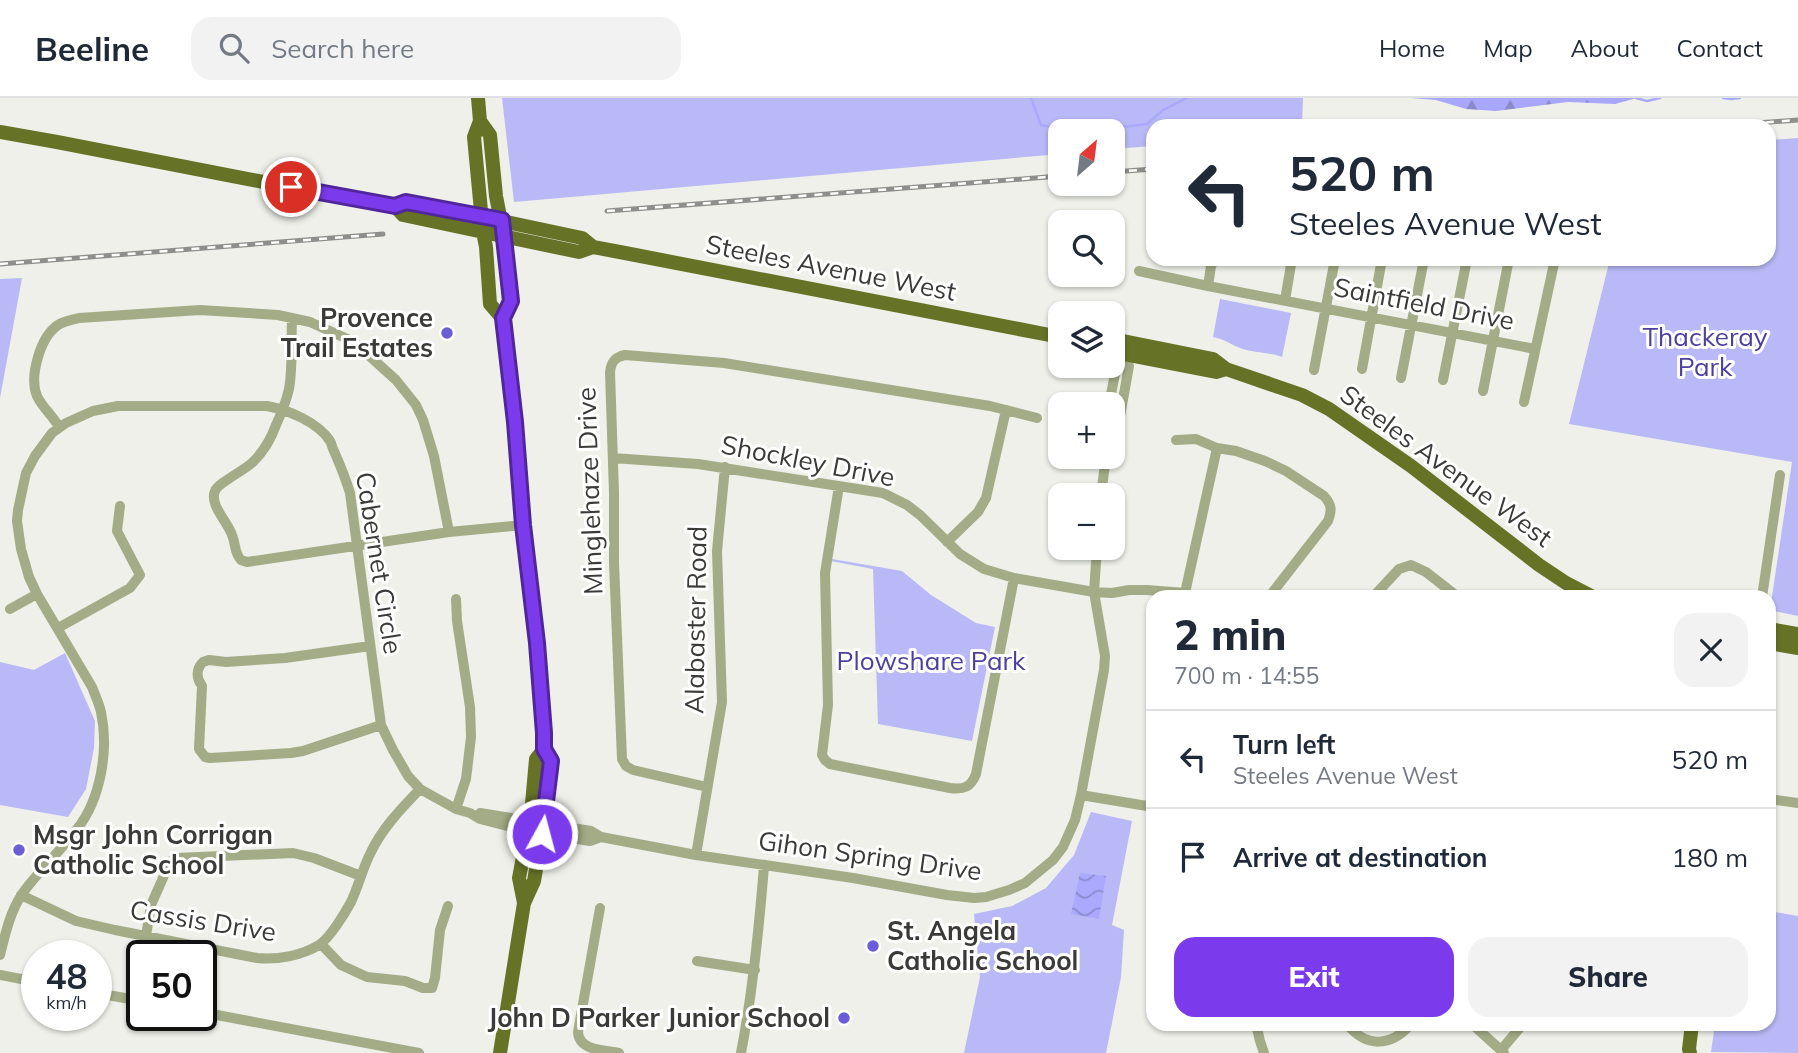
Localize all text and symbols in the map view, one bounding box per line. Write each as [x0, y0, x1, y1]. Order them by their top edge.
search box [191, 17, 681, 80]
text: Beeline [35, 28, 149, 69]
icon: search [215, 29, 253, 67]
text: Search here [271, 32, 414, 65]
text: Home [1379, 33, 1445, 63]
text: Map [1483, 33, 1533, 63]
text: About [1571, 33, 1639, 63]
text: Contact [1677, 33, 1763, 63]
north arrow [1048, 119, 1125, 196]
map controls [1048, 119, 1125, 560]
text: 520 m [1289, 142, 1435, 203]
icon: left [1174, 147, 1265, 238]
pin [261, 157, 321, 217]
icon: arrive [272, 168, 310, 206]
text: Steeles Avenue West [1289, 203, 1602, 243]
button: search [1048, 210, 1125, 287]
street label: Steeles Avenue West [703, 227, 959, 308]
street label: Saintfield Drive [1331, 270, 1517, 337]
place label: Provence Trail Estates [281, 301, 433, 364]
button: layers [1048, 301, 1125, 378]
park label: Thackeray Park [1642, 320, 1768, 383]
marker: Provence Trail Estates [439, 325, 455, 341]
street label: Steeles Avenue West [1334, 378, 1559, 554]
street label: Minglehaze Drive [569, 387, 610, 595]
button: + [1048, 392, 1125, 469]
street label: Shockley Drive [719, 428, 898, 494]
street label: Cabernet Circle [349, 470, 410, 656]
button: − [1048, 483, 1125, 560]
street label: Alabaster Road [677, 526, 714, 714]
text: 2 min [1174, 608, 1287, 661]
button: close [1674, 613, 1748, 687]
park label: Plowshare Park [837, 644, 1026, 677]
text: 700 m · 14:55 [1174, 661, 1319, 690]
text: Turn left [1233, 728, 1335, 761]
icon: left [1174, 740, 1212, 778]
text: 520 m [1672, 743, 1748, 776]
text: Steeles Avenue West [1233, 761, 1458, 790]
position arrow [505, 797, 579, 871]
place label: Msgr John Corrigan Catholic School [33, 818, 273, 881]
street label: Gihon Spring Drive [756, 823, 984, 888]
icon: arrive [1174, 838, 1212, 876]
text: Arrive at destination [1233, 841, 1488, 874]
text: 180 m [1672, 841, 1748, 874]
marker: Msgr John Corrigan Catholic School [11, 842, 27, 858]
street label: Cassis Drive [128, 893, 278, 948]
place label: St. Angela Catholic School [887, 914, 1078, 977]
button: Exit [1174, 937, 1454, 1017]
button: Share [1468, 937, 1748, 1017]
marker: St. Angela Catholic School [865, 938, 881, 954]
speed limit sign: 50 [126, 940, 217, 1031]
text: 48 [45, 954, 88, 998]
text: km/h [46, 991, 87, 1014]
place label: John D Parker Junior School [488, 1001, 830, 1034]
marker: John D Parker Junior School [836, 1010, 852, 1026]

